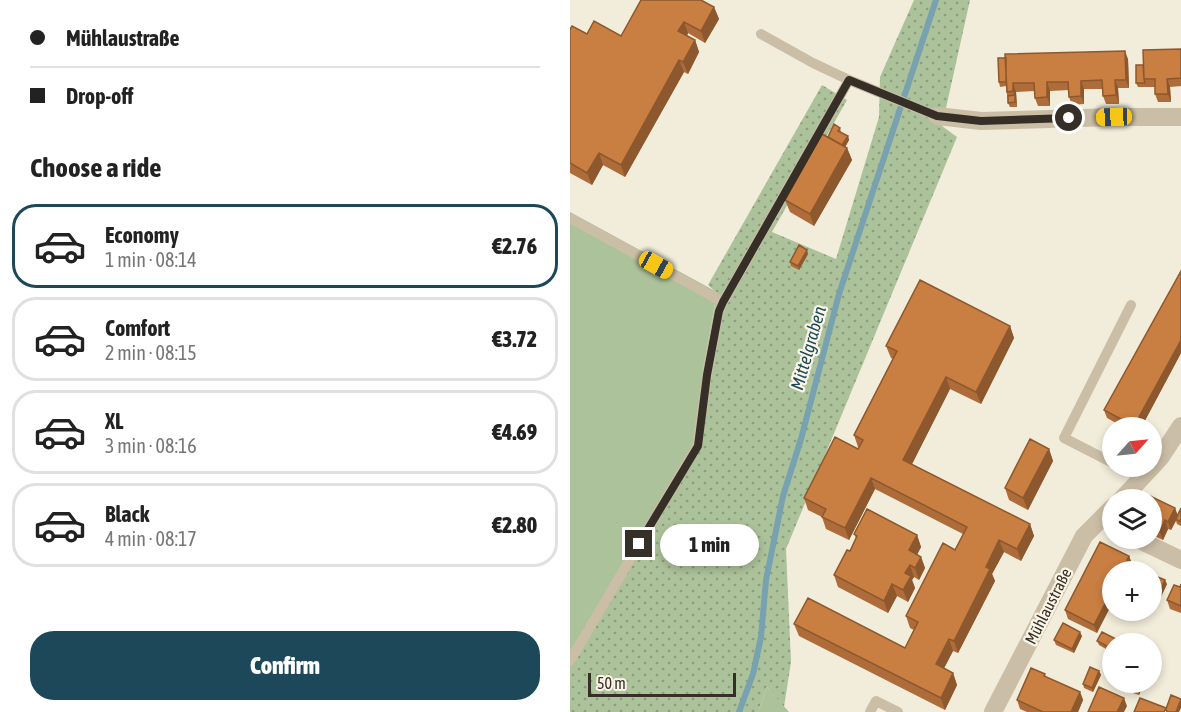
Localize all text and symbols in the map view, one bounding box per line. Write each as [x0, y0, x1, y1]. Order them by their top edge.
text: Mühlaustraße [66, 25, 179, 51]
text: Drop-off [66, 83, 133, 109]
route start [1055, 104, 1082, 131]
car [1096, 107, 1132, 127]
text: Choose a ride [30, 152, 162, 183]
icon: car [33, 219, 87, 273]
text: Economy [105, 222, 179, 248]
text: €2.76 [492, 233, 537, 259]
text: 1 min · 08:14 [105, 248, 197, 271]
car [636, 248, 676, 282]
water label: Mittelgraben [786, 303, 830, 392]
icon: car [33, 312, 87, 366]
text: Comfort [105, 315, 170, 341]
text: €3.72 [492, 326, 537, 352]
text: 2 min · 08:15 [105, 341, 197, 364]
icon: car [33, 405, 87, 459]
text: XL [105, 408, 123, 434]
north arrow [1102, 417, 1162, 477]
map controls [1102, 417, 1162, 693]
text: €4.69 [492, 419, 537, 445]
text: 3 min · 08:16 [105, 434, 197, 457]
button: layers [1102, 489, 1162, 549]
icon: car [33, 498, 87, 552]
text: Black [105, 501, 149, 527]
text: €2.80 [492, 512, 537, 538]
callout: 1 min [660, 523, 759, 565]
text: 4 min · 08:17 [105, 527, 197, 550]
route end [625, 530, 652, 557]
text: 1 min [689, 533, 730, 556]
button: + [1102, 561, 1162, 621]
street label: Mühlaustraße [1021, 565, 1075, 647]
button: Confirm [30, 631, 540, 700]
button: − [1102, 633, 1162, 693]
scale bar [588, 670, 736, 698]
text: 50 m [597, 674, 626, 692]

